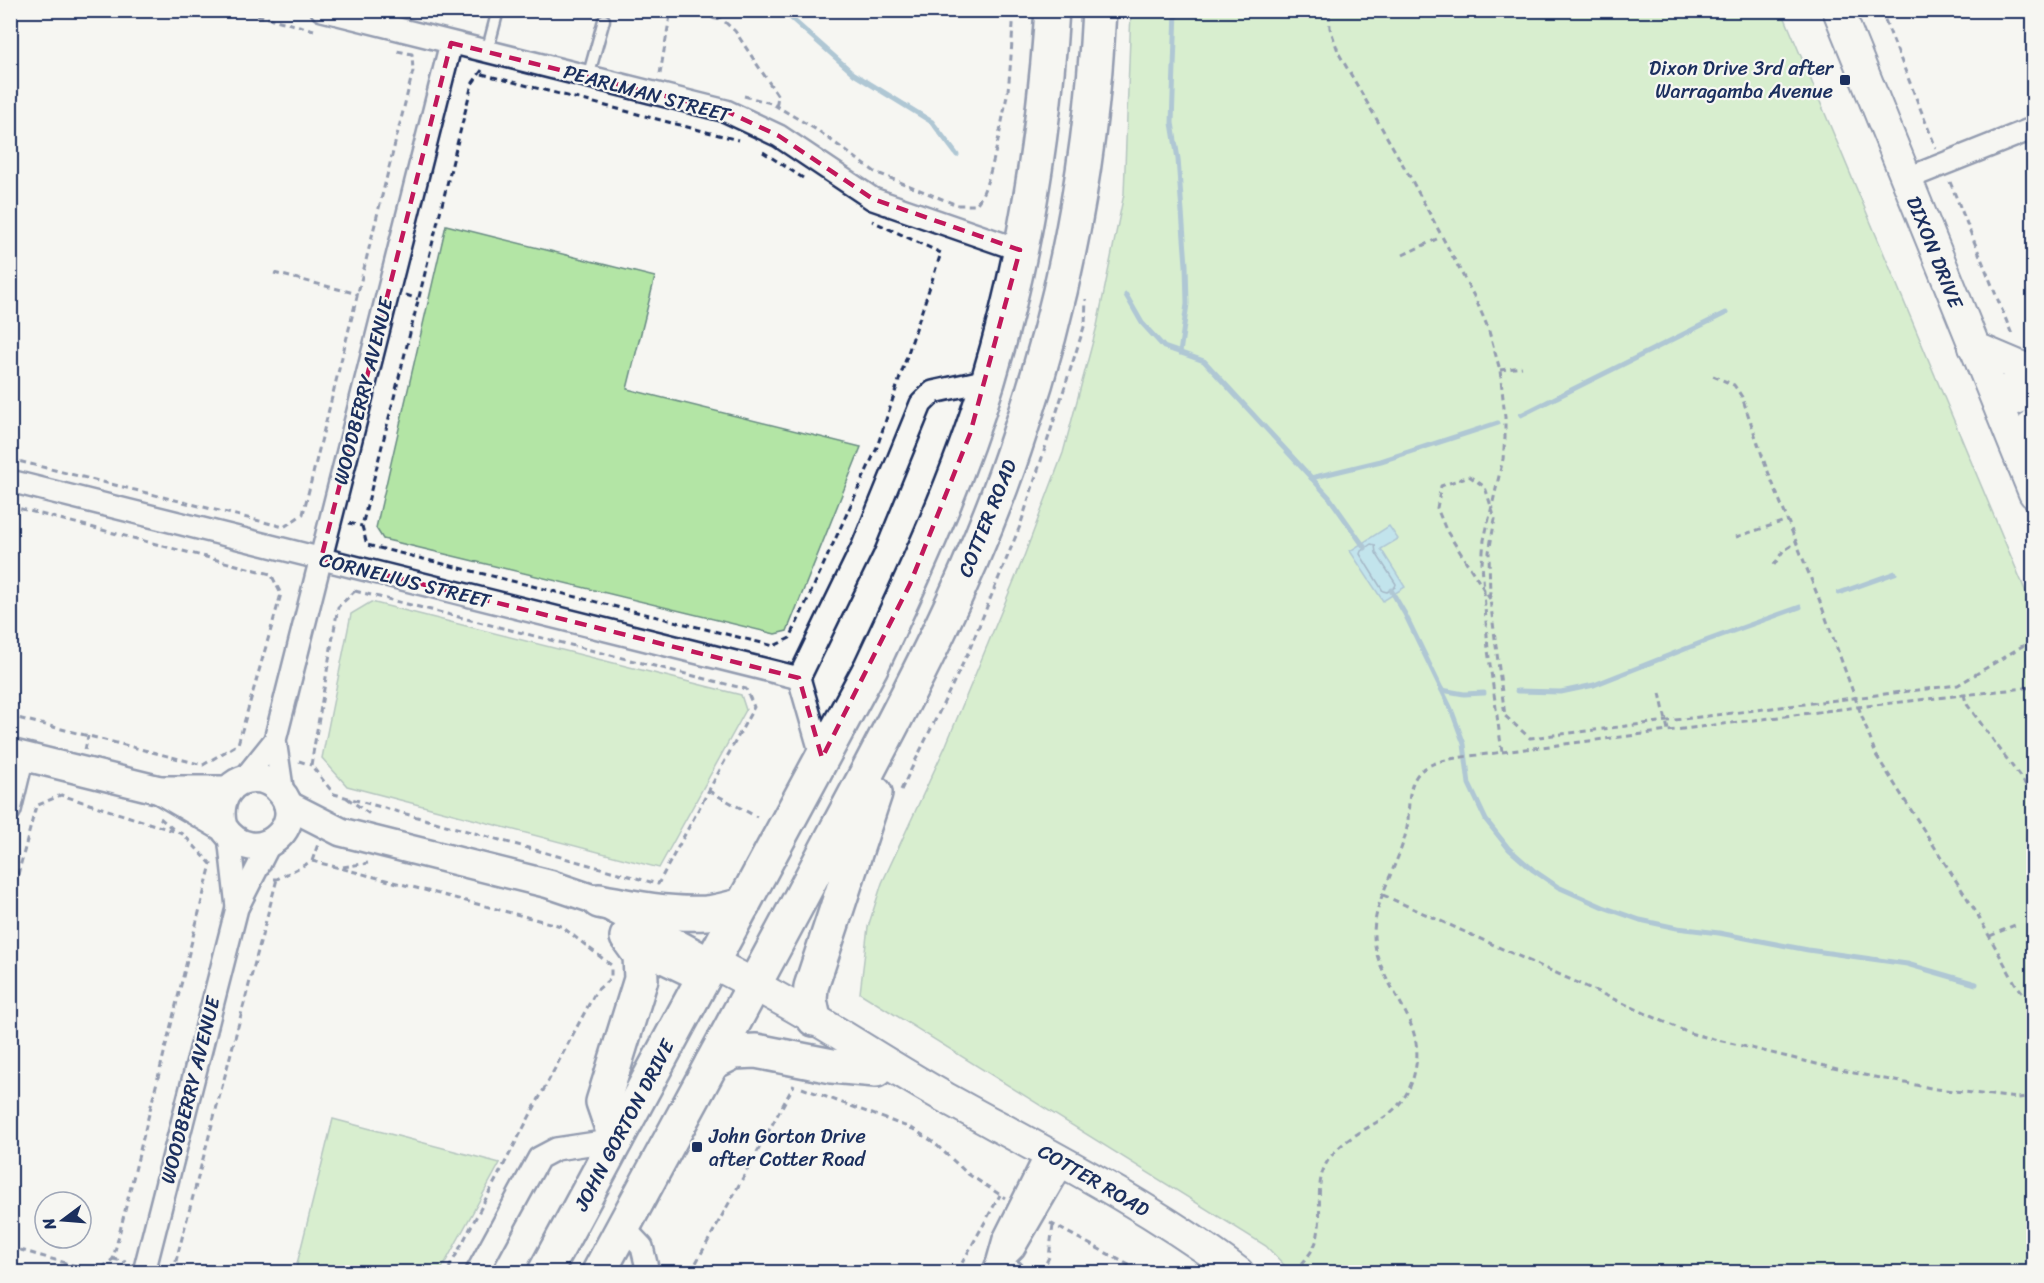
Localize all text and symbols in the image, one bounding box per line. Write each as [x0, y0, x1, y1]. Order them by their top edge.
place label: Dixon Drive 3rd after Warragamba Avenue [1649, 51, 1835, 109]
street label: PEARLMAN STREET [560, 54, 735, 133]
marker: Dixon Drive 3rd after Warragamba Avenue [1838, 73, 1852, 87]
street label: DIXON DRIVE [1896, 191, 1974, 315]
street label: WOODBERRY AVENUE [323, 292, 404, 488]
street label: COTTER ROAD [948, 454, 1027, 583]
street label: CORNELIUS STREET [316, 542, 495, 619]
street label: WOODBERRY AVENUE [150, 991, 231, 1187]
street label: JOHN GORTON DRIVE [564, 1031, 685, 1218]
place label: John Gorton Drive after Cotter Road [708, 1119, 866, 1177]
street label: COTTER ROAD [1031, 1134, 1156, 1227]
marker: John Gorton Drive after Cotter Road [690, 1140, 704, 1154]
north arrow [33, 1190, 93, 1250]
text: N [33, 1214, 65, 1234]

